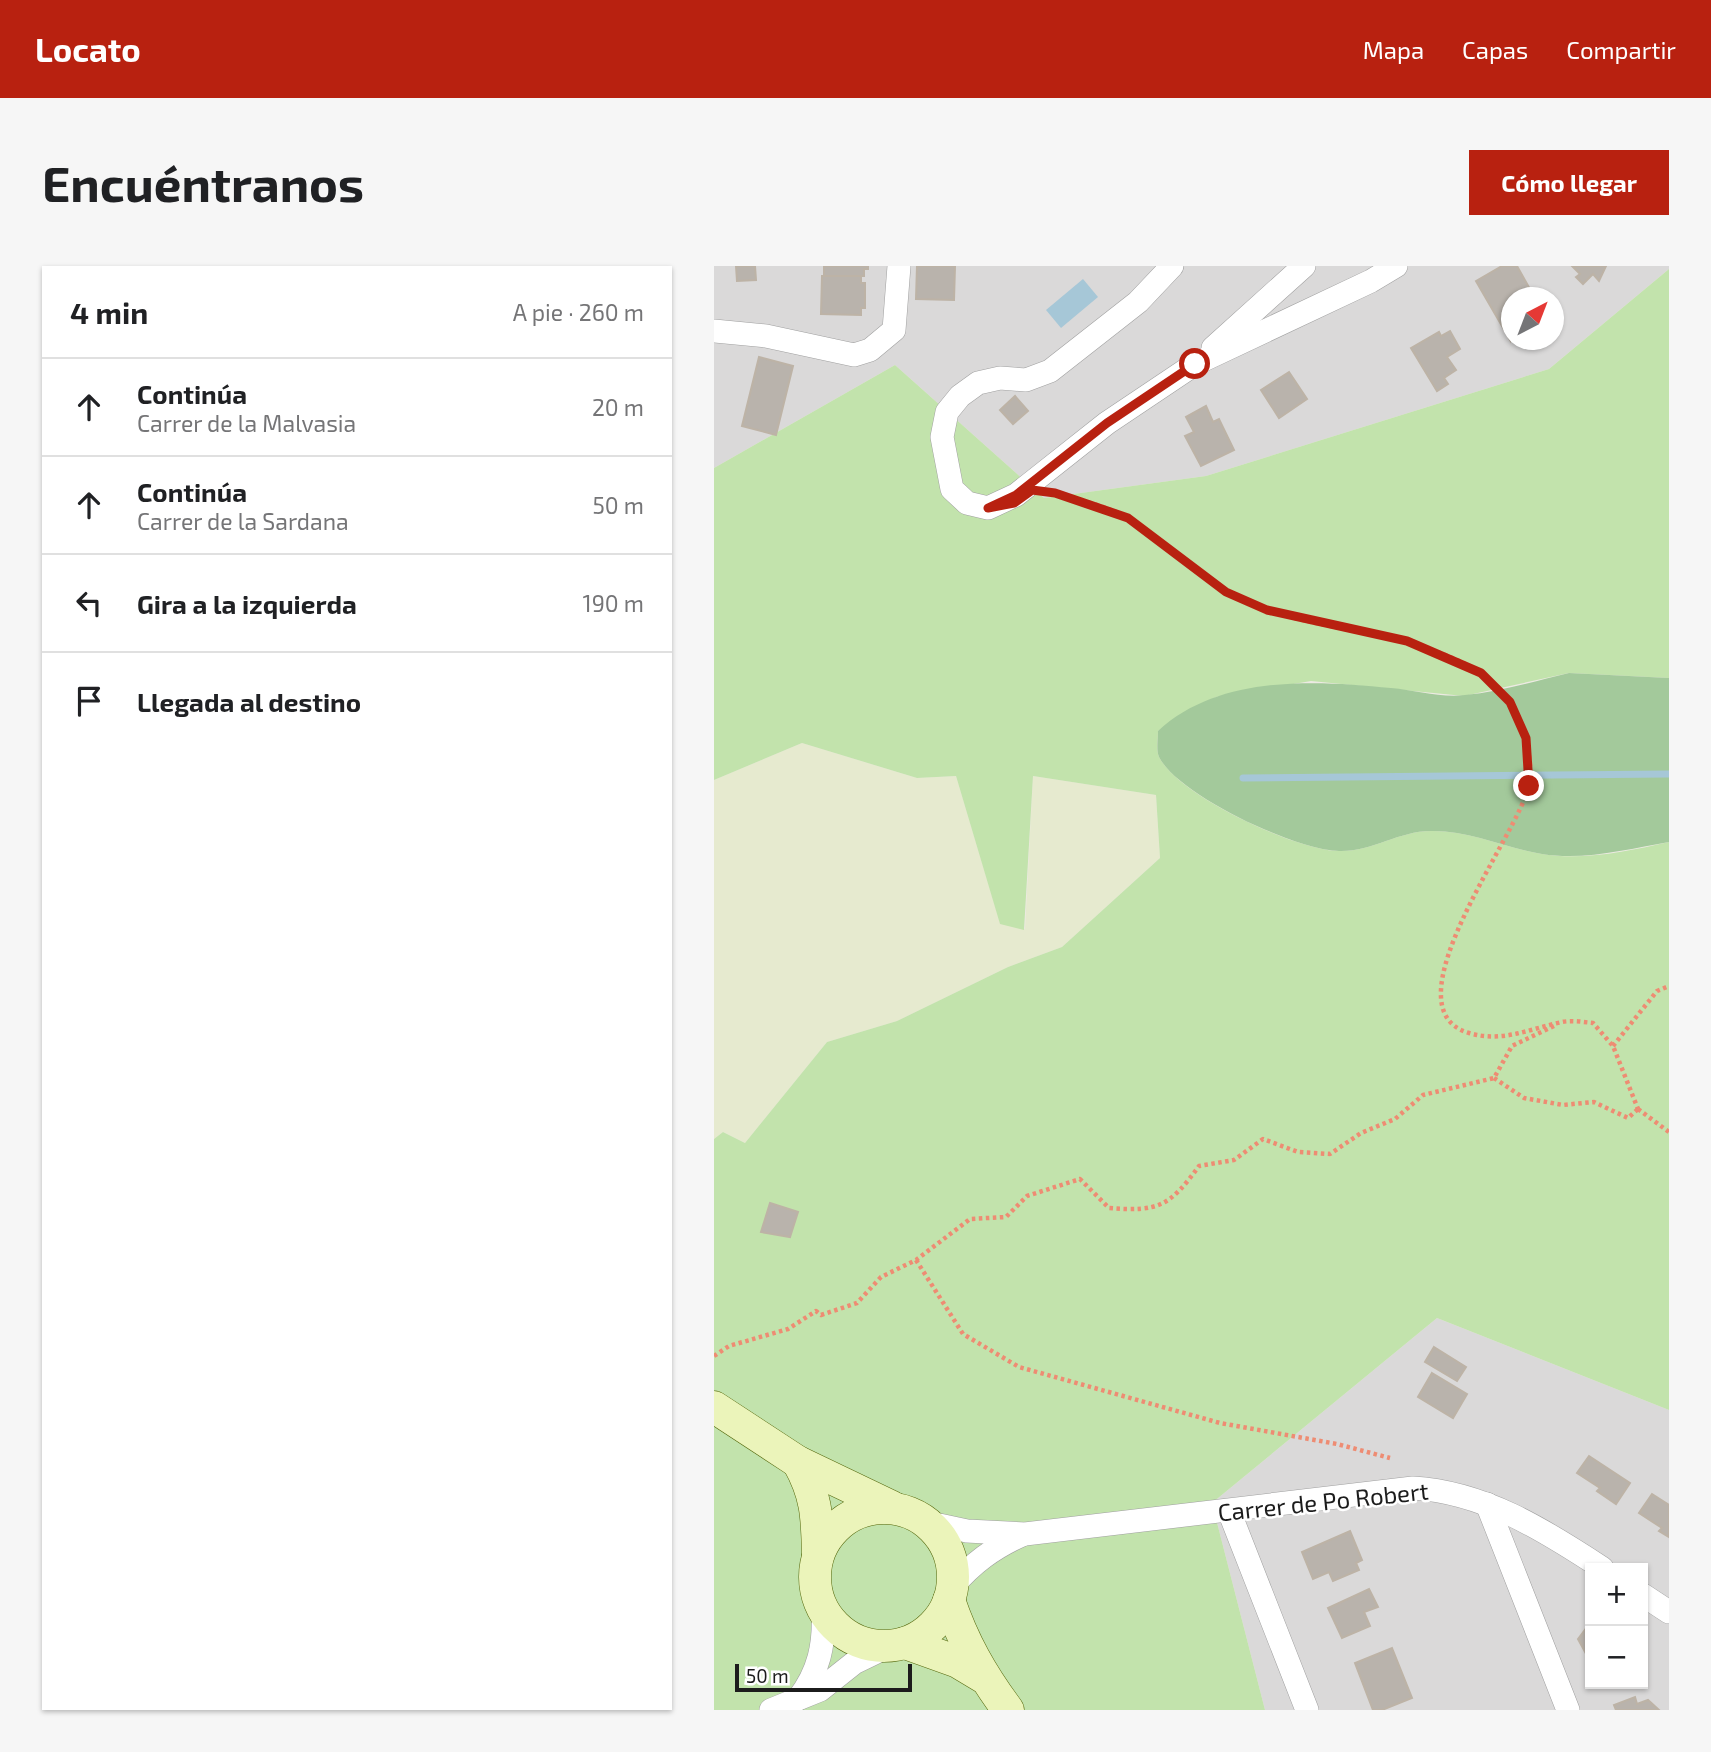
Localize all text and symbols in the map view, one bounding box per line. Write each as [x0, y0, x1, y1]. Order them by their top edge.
text: Locato [35, 29, 141, 69]
text: Mapa [1363, 35, 1424, 64]
text: Capas [1462, 35, 1528, 64]
text: Compartir [1566, 35, 1676, 64]
button: Cómo llegar [1469, 150, 1669, 215]
text: Encuéntranos [42, 153, 364, 212]
north arrow [1501, 287, 1564, 350]
text: 4 min [70, 294, 148, 330]
text: A pie · 260 m [513, 298, 644, 326]
route start [1179, 348, 1210, 379]
text: Continúa [137, 378, 247, 409]
icon: ahead [70, 388, 108, 426]
text: 20 m [592, 393, 644, 421]
text: Carrer de la Malvasia [137, 409, 356, 437]
text: Continúa [137, 476, 247, 507]
icon: ahead [70, 486, 108, 524]
text: 50 m [593, 491, 644, 519]
text: Carrer de la Sardana [137, 507, 349, 535]
icon: left [70, 584, 108, 622]
text: Gira a la izquierda [137, 588, 357, 619]
text: 190 m [583, 589, 644, 617]
icon: arrive [70, 682, 108, 720]
text: Llegada al destino [137, 686, 361, 717]
route end [1513, 770, 1544, 801]
street label: Carrer de Po Robert [1216, 1476, 1430, 1526]
map controls [1585, 1563, 1648, 1689]
button: + [1585, 1563, 1648, 1626]
button: − [1585, 1626, 1648, 1689]
scale bar [735, 1661, 912, 1693]
text: 50 m [746, 1664, 789, 1687]

